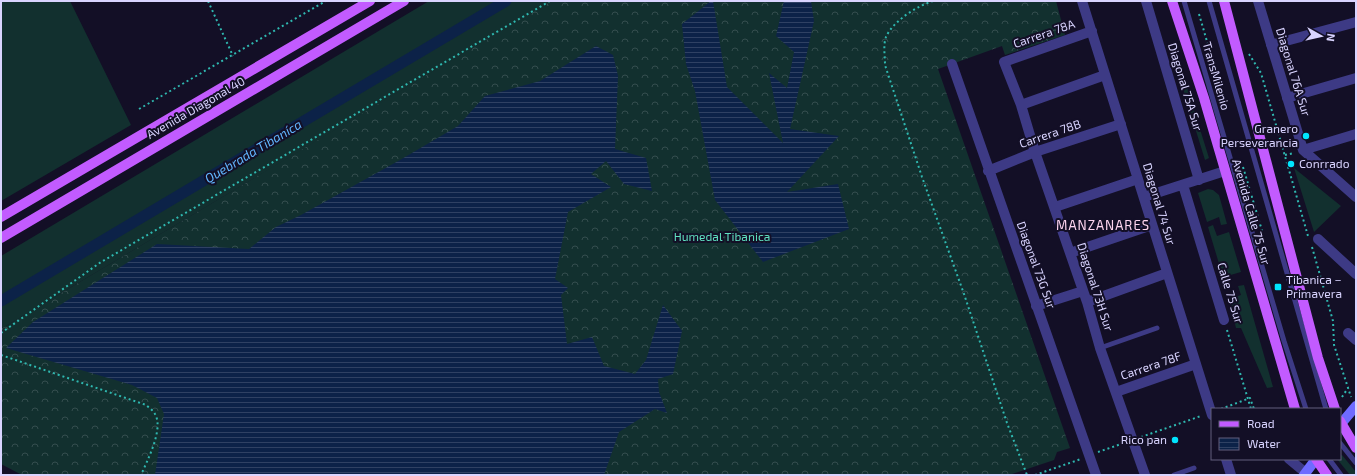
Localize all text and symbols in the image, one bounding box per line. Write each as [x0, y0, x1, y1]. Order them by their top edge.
street label: Carrera 78A [1011, 16, 1077, 50]
north arrow [1301, 16, 1341, 56]
street label: Diagonal 76A Sur [1274, 26, 1314, 118]
text: N [1324, 33, 1338, 42]
street label: TransMilenio [1201, 40, 1233, 112]
street label: Diagonal 75A Sur [1166, 41, 1206, 133]
street label: Avenida Diagonal 40 [144, 73, 247, 141]
water label: Quebrada Tibaníca [202, 116, 304, 186]
street label: Carrera 78B [1017, 116, 1082, 150]
place label: Granero Perseverancia [1221, 121, 1298, 149]
marker: Granero Perseverancia [1301, 131, 1311, 141]
place label: Conrrado [1299, 156, 1350, 170]
street label: Avenida Calle 75 Sur [1230, 157, 1274, 266]
marker: Conrrado [1286, 159, 1296, 169]
street label: Diagonal 74 Sur [1141, 161, 1179, 247]
district label: MANZANARES [1056, 217, 1150, 233]
street label: Diagonal 73G Sur [1015, 219, 1059, 310]
park label: Humedal Tibanica [674, 229, 770, 243]
street label: Diagonal 73H Sur [1075, 241, 1117, 333]
street label: Calle 75 Sur [1215, 260, 1247, 325]
place label: Tibanica – Primavera [1286, 272, 1342, 300]
marker: Tibanica – Primavera [1273, 282, 1283, 292]
street label: Carrera 78F [1118, 348, 1183, 382]
legend [1211, 408, 1341, 460]
text: Road [1247, 416, 1275, 430]
place label: Rico pan [1121, 432, 1167, 446]
marker: Rico pan [1170, 435, 1180, 445]
text: Water [1247, 436, 1281, 450]

